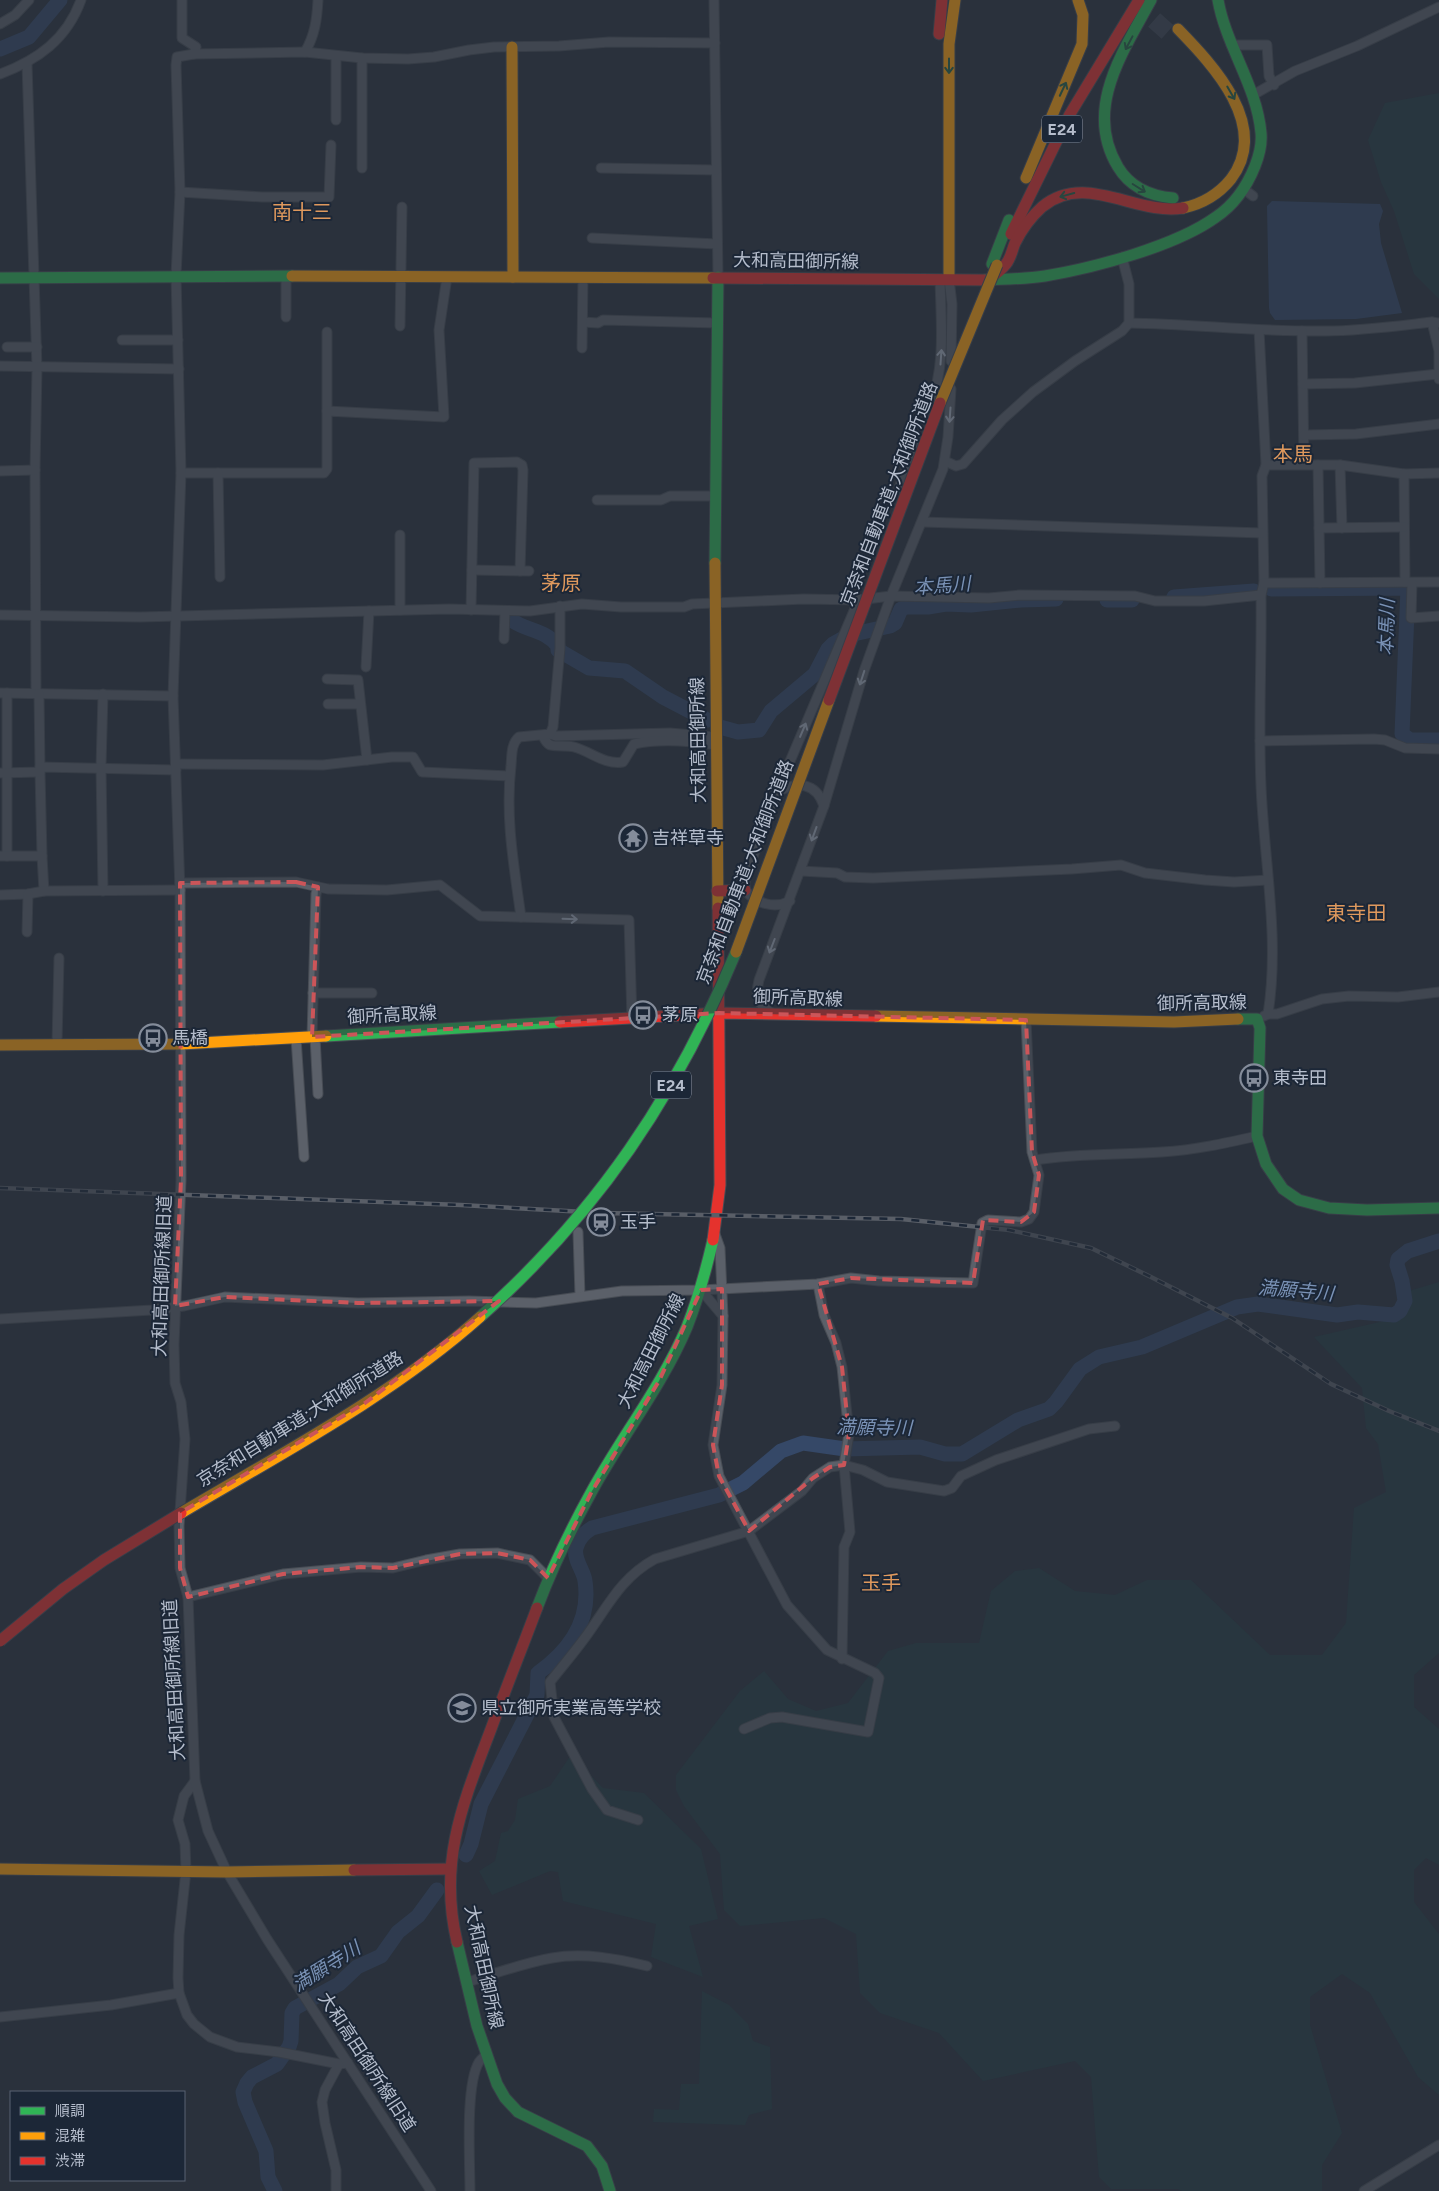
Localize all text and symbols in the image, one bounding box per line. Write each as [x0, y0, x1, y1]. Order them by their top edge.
one-way arrow [1124, 35, 1133, 50]
one-way arrow [944, 57, 954, 73]
one-way arrow [1059, 82, 1069, 97]
one-way arrow [1226, 86, 1236, 101]
road number: E24 [1042, 116, 1082, 142]
one-way arrow [1132, 183, 1146, 193]
one-way arrow [1059, 191, 1075, 200]
district label: 南十三 [272, 200, 332, 224]
street label: 大和高田御所線 [733, 249, 859, 273]
one-way arrow [936, 349, 945, 365]
street label: 京奈和自動車道;大和御所道路 [836, 379, 942, 609]
one-way arrow [945, 407, 955, 423]
district label: 本馬 [1273, 442, 1313, 466]
district label: 茅原 [541, 571, 581, 595]
water label: 本馬川 [913, 572, 973, 599]
water label: 本馬川 [1374, 596, 1399, 656]
one-way arrow [856, 670, 866, 686]
street label: 大和高田御所線 [686, 677, 710, 803]
one-way arrow [799, 723, 808, 738]
street label: 京奈和自動車道;大和御所道路 [692, 757, 798, 987]
temple icon: 吉祥草寺 [618, 823, 648, 853]
one-way arrow [809, 826, 818, 841]
place label: 吉祥草寺 [652, 827, 724, 849]
district label: 東寺田 [1326, 901, 1386, 925]
one-way arrow [562, 914, 578, 924]
one-way arrow [767, 938, 776, 953]
street label: 御所高取線 [753, 985, 843, 1011]
street label: 御所高取線 [1157, 991, 1247, 1015]
bus stop icon: 茅原 [628, 1000, 658, 1030]
street label: 御所高取線 [346, 1002, 438, 1028]
place label: 茅原 [662, 1004, 698, 1026]
bus stop icon: 馬橋 [138, 1023, 168, 1053]
place label: 馬橋 [172, 1027, 208, 1049]
bus stop icon: 東寺田 [1239, 1063, 1269, 1093]
place label: 東寺田 [1273, 1067, 1327, 1089]
road number: E24 [651, 1072, 691, 1098]
street label: 大和高田御所線旧道 [148, 1195, 176, 1357]
station icon: 玉手 [586, 1207, 616, 1237]
place label: 玉手 [620, 1211, 656, 1233]
water label: 満願寺川 [1257, 1276, 1337, 1305]
street label: 大和高田御所線 [613, 1290, 689, 1412]
street label: 京奈和自動車道;大和御所道路 [193, 1346, 407, 1492]
water label: 満願寺川 [836, 1415, 914, 1440]
district label: 玉手 [861, 1571, 901, 1595]
street label: 大和高田御所線旧道 [159, 1599, 189, 1761]
school or university icon: 県立御所実業高等学校 [447, 1693, 477, 1723]
place label: 県立御所実業高等学校 [481, 1697, 661, 1719]
street label: 大和高田御所線 [460, 1903, 508, 2031]
water label: 満願寺川 [288, 1935, 366, 1996]
street label: 大和高田御所線旧道 [314, 1988, 420, 2136]
legend [10, 2091, 185, 2181]
text: 順調 [55, 2102, 85, 2120]
text: 混雑 [55, 2127, 85, 2145]
text: 渋滞 [55, 2152, 85, 2170]

